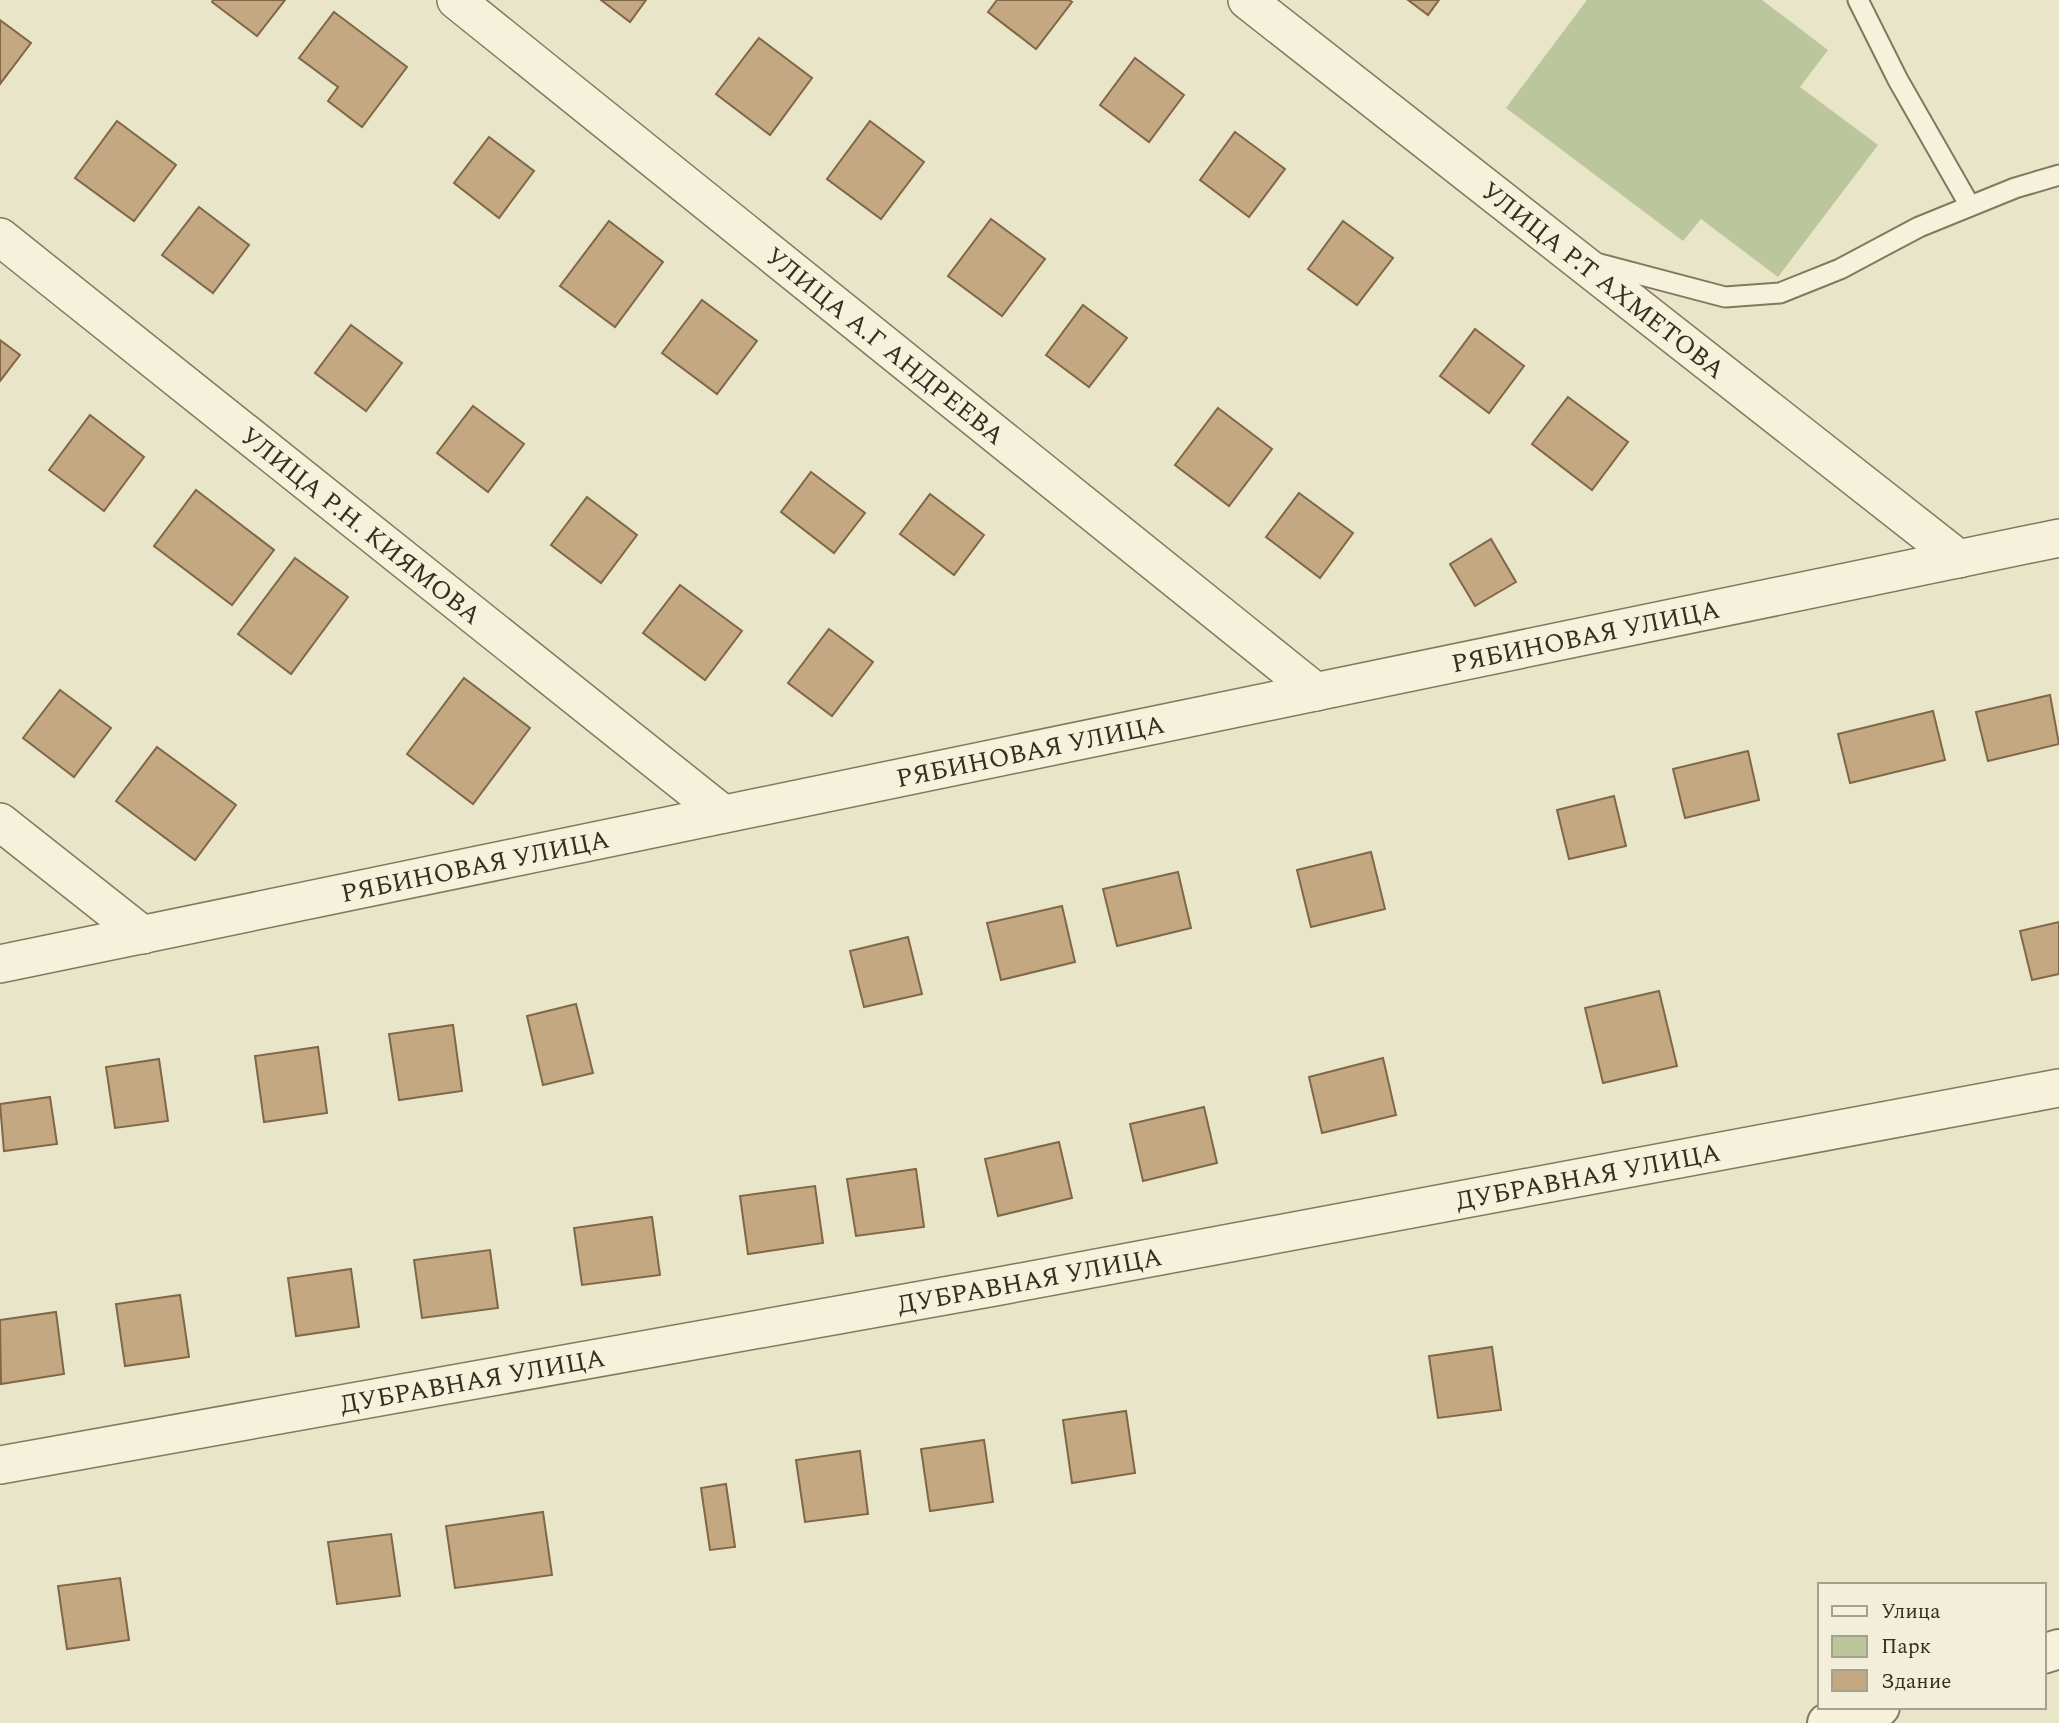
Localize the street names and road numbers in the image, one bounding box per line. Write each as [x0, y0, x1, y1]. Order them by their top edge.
street label: УЛИЦА Р.Т АХМЕТОВА [1472, 172, 1734, 389]
street label: УЛИЦА А.Г АНДРЕЕВА [756, 237, 1013, 455]
street label: УЛИЦА Р.Н. КИЯМОВА [231, 417, 490, 635]
street label: РЯБИНОВАЯ УЛИЦА [1448, 590, 1723, 684]
street label: РЯБИНОВАЯ УЛИЦА [893, 705, 1168, 799]
street label: РЯБИНОВАЯ УЛИЦА [337, 819, 613, 914]
street label: ДУБРАВНАЯ УЛИЦА [1452, 1133, 1724, 1221]
street label: ДУБРАВНАЯ УЛИЦА [894, 1237, 1165, 1325]
street label: ДУБРАВНАЯ УЛИЦА [337, 1338, 608, 1425]

